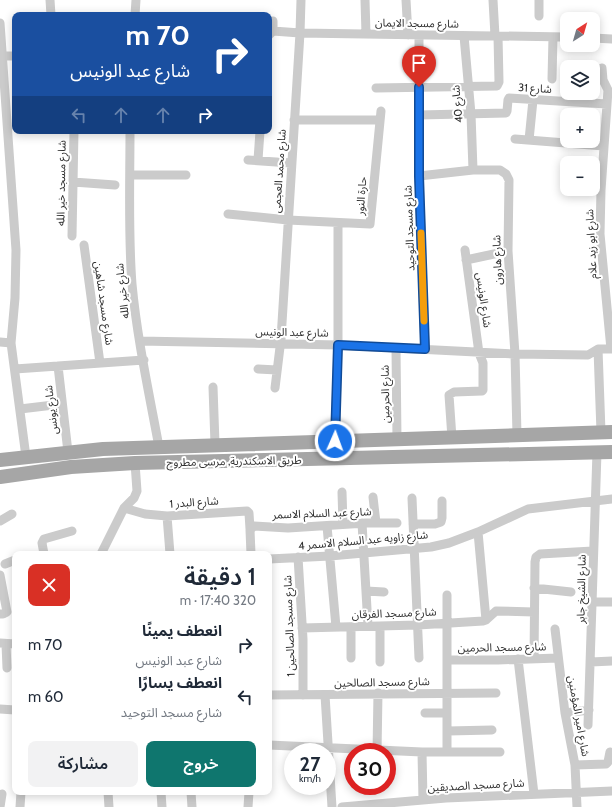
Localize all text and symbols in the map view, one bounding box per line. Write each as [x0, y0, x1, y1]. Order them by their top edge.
north arrow [560, 12, 600, 52]
map controls [560, 12, 600, 196]
street label: شارع مسجد الايمان [375, 15, 459, 32]
text: 70 m [126, 18, 190, 52]
icon: right [204, 28, 256, 80]
pin [402, 46, 436, 87]
icon: arrive [408, 52, 430, 74]
text: شارع عبد الونيس [70, 60, 190, 82]
button: layers [560, 60, 600, 100]
street label: شارع 31 [518, 80, 552, 97]
street label: شارع 40 [448, 84, 467, 124]
icon: left [68, 104, 90, 126]
icon: ahead [110, 104, 132, 126]
icon: ahead [152, 104, 174, 126]
icon: right [194, 104, 216, 126]
button: + [560, 108, 600, 148]
street label: شارع محمد العجمى [269, 128, 290, 213]
street label: شارع مسجد خير الله [53, 140, 70, 226]
button: − [560, 156, 600, 196]
street label: حارة النور [353, 176, 369, 217]
street label: شارع مسجد التوحيد [400, 185, 418, 271]
street label: شارع ابو زيد علام [582, 208, 601, 279]
street label: شارع هارون [489, 234, 506, 285]
street label: شارع مسجد شاهين [90, 260, 117, 346]
street label: شارع خير الله [112, 262, 133, 319]
street label: شارع الونيس [472, 271, 495, 329]
street label: شارع عبد الونيس [255, 324, 329, 341]
street label: شارع الحرمين [377, 364, 394, 423]
street label: شارع يونس [41, 384, 62, 435]
position arrow [314, 420, 356, 462]
street label: طريق الاسكندرية, مرسى مطروح [166, 453, 302, 470]
street label: شارع البدر 1 [169, 493, 219, 512]
street label: شارع عبد السلام الاسمر [271, 504, 372, 523]
street label: شارع زاويه عبد السلام الاسمر 4 [297, 527, 429, 554]
street label: شارع الشيخ جابر [573, 554, 590, 625]
text: 1 دقيقة [184, 562, 256, 591]
button: close [28, 564, 70, 606]
street label: شارع مسجد الصالحين 1 [280, 575, 299, 677]
text: 320 m · 17:40 [180, 592, 256, 608]
street label: شارع مسجد الفرقان [351, 605, 437, 622]
text: انعطف يمينًا [142, 622, 222, 640]
icon: right [234, 634, 256, 656]
text: 70 m [28, 636, 62, 654]
street label: شارع مسجد الحرمين [458, 639, 547, 656]
text: شارع عبد الونيس [135, 652, 222, 668]
text: انعطف يسارًا [138, 674, 222, 692]
street label: شارع مسجد الصالحين [334, 674, 430, 691]
street label: شارع امير المؤمنين [564, 674, 593, 758]
icon: left [234, 686, 256, 708]
text: 60 m [28, 688, 64, 706]
text: شارع مسجد التوحيد [121, 704, 222, 720]
button: مشاركة [28, 741, 138, 787]
button: خروج [146, 741, 256, 787]
speed limit sign: 30 [344, 743, 396, 795]
text: 27 [300, 752, 320, 776]
text: km/h [299, 772, 321, 785]
street label: شارع مسجد الصديقين [427, 775, 525, 796]

